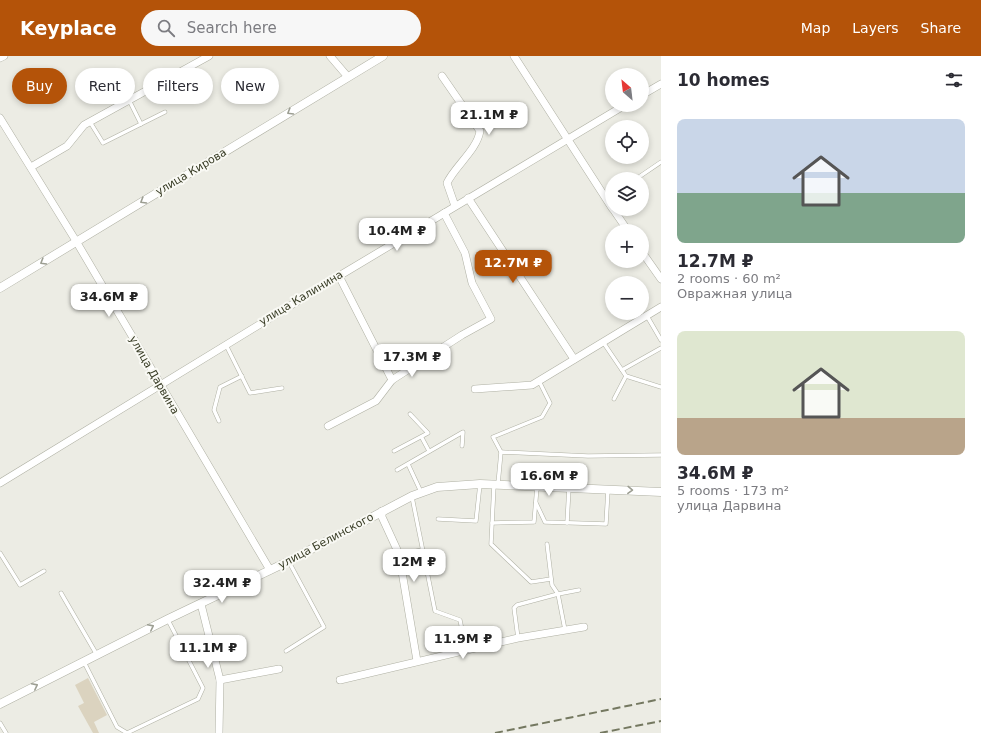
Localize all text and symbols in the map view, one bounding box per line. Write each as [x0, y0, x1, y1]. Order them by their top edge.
search box [141, 10, 421, 46]
text: Keyplace [20, 17, 117, 39]
icon: search [155, 17, 177, 39]
text: Search here [187, 19, 277, 37]
text: Map [801, 20, 830, 36]
text: Layers [852, 20, 899, 36]
text: Share [921, 20, 961, 36]
chip: Buy [12, 68, 67, 104]
chip: Rent [75, 68, 135, 104]
chip: Filters [143, 68, 213, 104]
chip: New [221, 68, 279, 104]
north arrow [605, 68, 649, 112]
map controls [605, 68, 649, 320]
icon: filters [943, 69, 965, 91]
text: 10 homes [677, 70, 770, 90]
pin: 21.1M ₽ [452, 102, 526, 136]
text: 21.1M ₽ [460, 107, 518, 122]
one-way arrow [287, 108, 294, 115]
button: locate [605, 120, 649, 164]
icon: home [785, 145, 857, 217]
street label: улица Кирова [153, 146, 229, 198]
button: layers [605, 172, 649, 216]
one-way arrow [140, 196, 147, 204]
pin: 10.4M ₽ [360, 218, 434, 252]
text: 10.4M ₽ [368, 223, 426, 238]
button: + [605, 224, 649, 268]
pin: 12.7M ₽ [476, 250, 550, 284]
text: 12.7M ₽ [677, 251, 754, 271]
text: 12.7M ₽ [484, 255, 542, 270]
one-way arrow [40, 257, 47, 264]
street label: улица Калинина [257, 268, 345, 328]
text: 2 rooms · 60 m² [677, 271, 781, 286]
button: − [605, 276, 649, 320]
pin: 34.6M ₽ [72, 284, 146, 318]
text: Овражная улица [677, 286, 793, 301]
text: 34.6M ₽ [80, 289, 138, 304]
street label: улица Дарвина [126, 334, 182, 416]
pin: 17.3M ₽ [375, 344, 449, 378]
text: 17.3M ₽ [383, 349, 441, 364]
icon: home [785, 357, 857, 429]
pin: 16.6M ₽ [512, 463, 586, 497]
text: 34.6M ₽ [677, 463, 754, 483]
text: 16.6M ₽ [520, 468, 578, 483]
text: 5 rooms · 173 m² [677, 483, 789, 498]
one-way arrow [627, 486, 633, 495]
text: улица Дарвина [677, 498, 781, 513]
street label: улица Белинского [276, 510, 376, 572]
pin: 12M ₽ [386, 549, 442, 583]
text: 12M ₽ [392, 554, 436, 569]
pin: 32.4M ₽ [185, 570, 259, 604]
text: 32.4M ₽ [193, 575, 251, 590]
one-way arrow [147, 625, 154, 632]
pin: 11.9M ₽ [426, 626, 500, 660]
text: 11.9M ₽ [434, 631, 492, 646]
pin: 11.1M ₽ [171, 635, 245, 669]
text: 11.1M ₽ [179, 640, 237, 655]
one-way arrow [31, 683, 38, 691]

